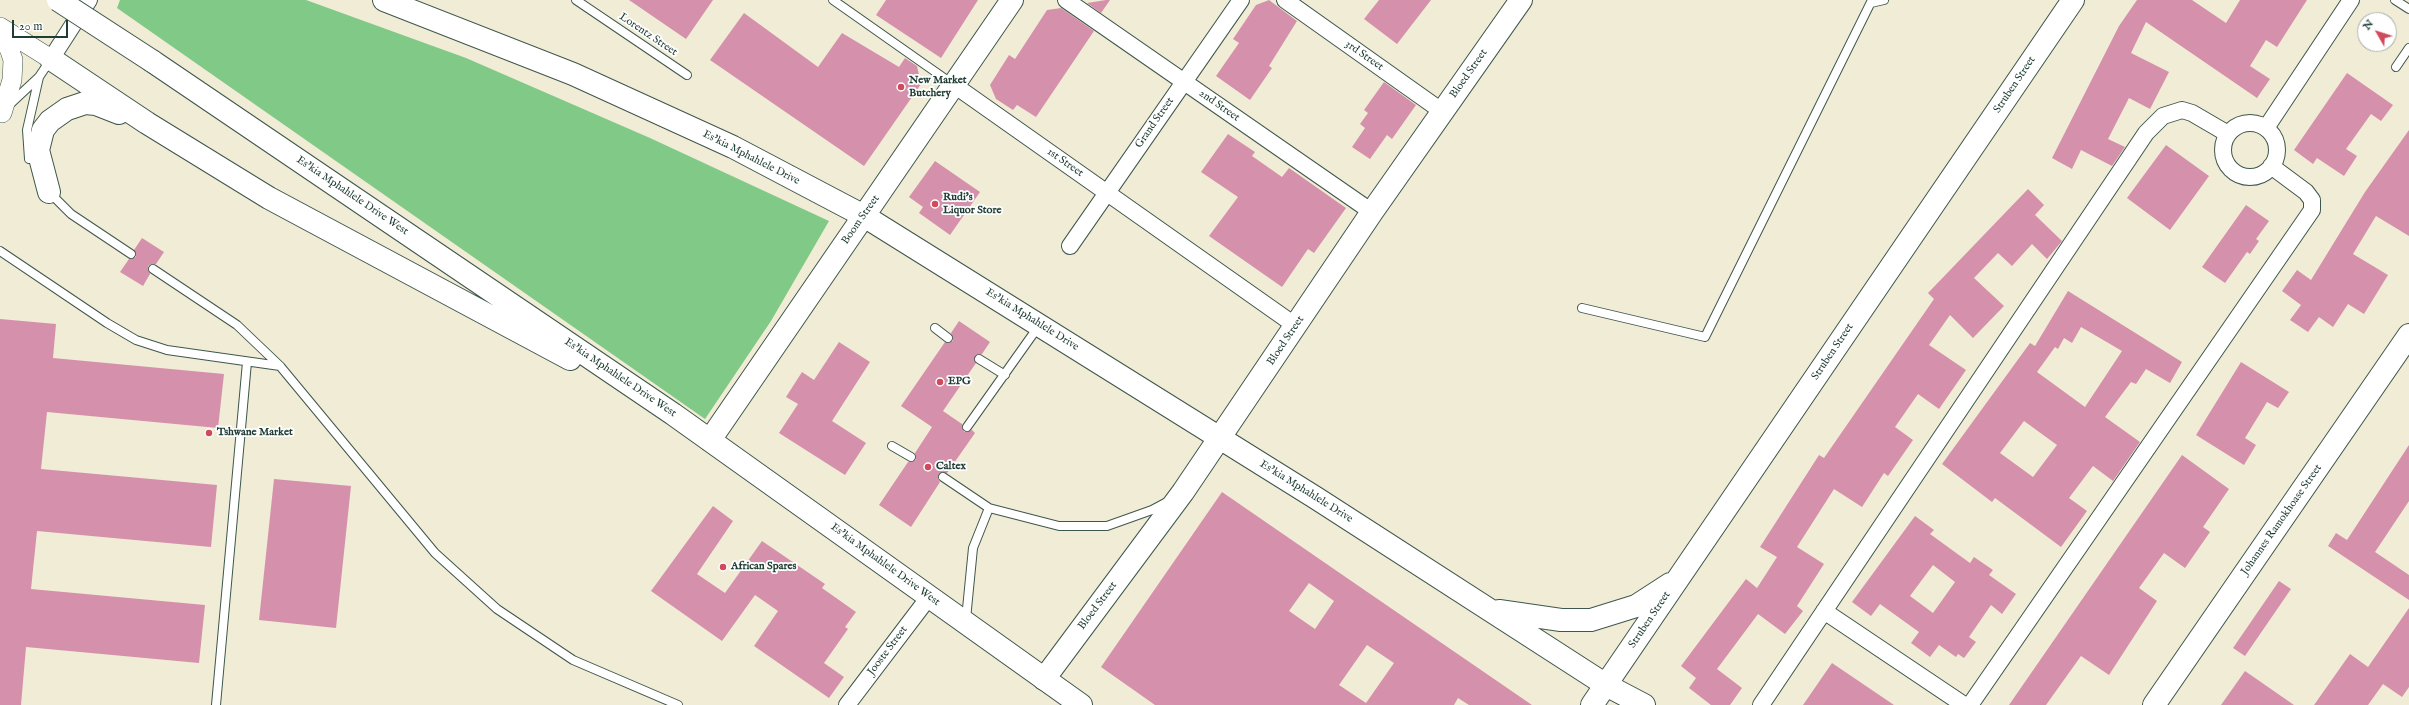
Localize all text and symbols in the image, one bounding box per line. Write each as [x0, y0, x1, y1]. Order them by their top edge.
street label: Lorentz Street [616, 11, 680, 59]
scale bar [14, 12, 70, 38]
north arrow [2357, 12, 2397, 52]
text: N [2360, 17, 2377, 33]
text: 20 m [19, 19, 42, 34]
street label: 3rd Street [1342, 38, 1386, 74]
street label: Bloed Street [1447, 47, 1491, 101]
street label: Struben Street [1991, 54, 2039, 116]
place label: New Market Butchery [909, 74, 967, 100]
marker: New Market Butchery [896, 82, 906, 92]
street label: 2nd Street [1196, 87, 1242, 125]
street label: Grand Street [1133, 95, 1177, 151]
street label: Es'kia Mphahlele Drive [700, 128, 802, 188]
street label: 1st Street [1044, 146, 1086, 180]
street label: Es'kia Mphahlele Drive West [294, 154, 410, 238]
place label: Rudi's Liquor Store [943, 191, 1002, 217]
street label: Boom Street [839, 193, 883, 247]
marker: Rudi's Liquor Store [930, 199, 940, 209]
street label: Es'kia Mphahlele Drive [983, 286, 1081, 354]
street label: Bloed Street [1265, 314, 1307, 368]
street label: Struben Street [1809, 321, 1857, 383]
street label: Es'kia Mphahlele Drive West [562, 336, 678, 420]
place label: EPG [948, 375, 971, 389]
marker: EPG [935, 377, 945, 387]
place label: Tshwane Market [217, 426, 293, 440]
marker: Tshwane Market [204, 428, 214, 438]
street label: Es'kia Mphahlele Drive [1257, 458, 1355, 526]
place label: Caltex [936, 460, 966, 474]
marker: Caltex [923, 462, 933, 472]
street label: Johannes Ramokhoase Street [2239, 462, 2325, 578]
street label: Es'kia Mphahlele Drive West [828, 521, 942, 609]
place label: African Spares [731, 560, 796, 574]
marker: African Spares [718, 562, 728, 572]
street label: Bloed Street [1076, 579, 1120, 633]
street label: Struben Street [1626, 589, 1674, 651]
street label: Jooste Street [865, 624, 911, 678]

